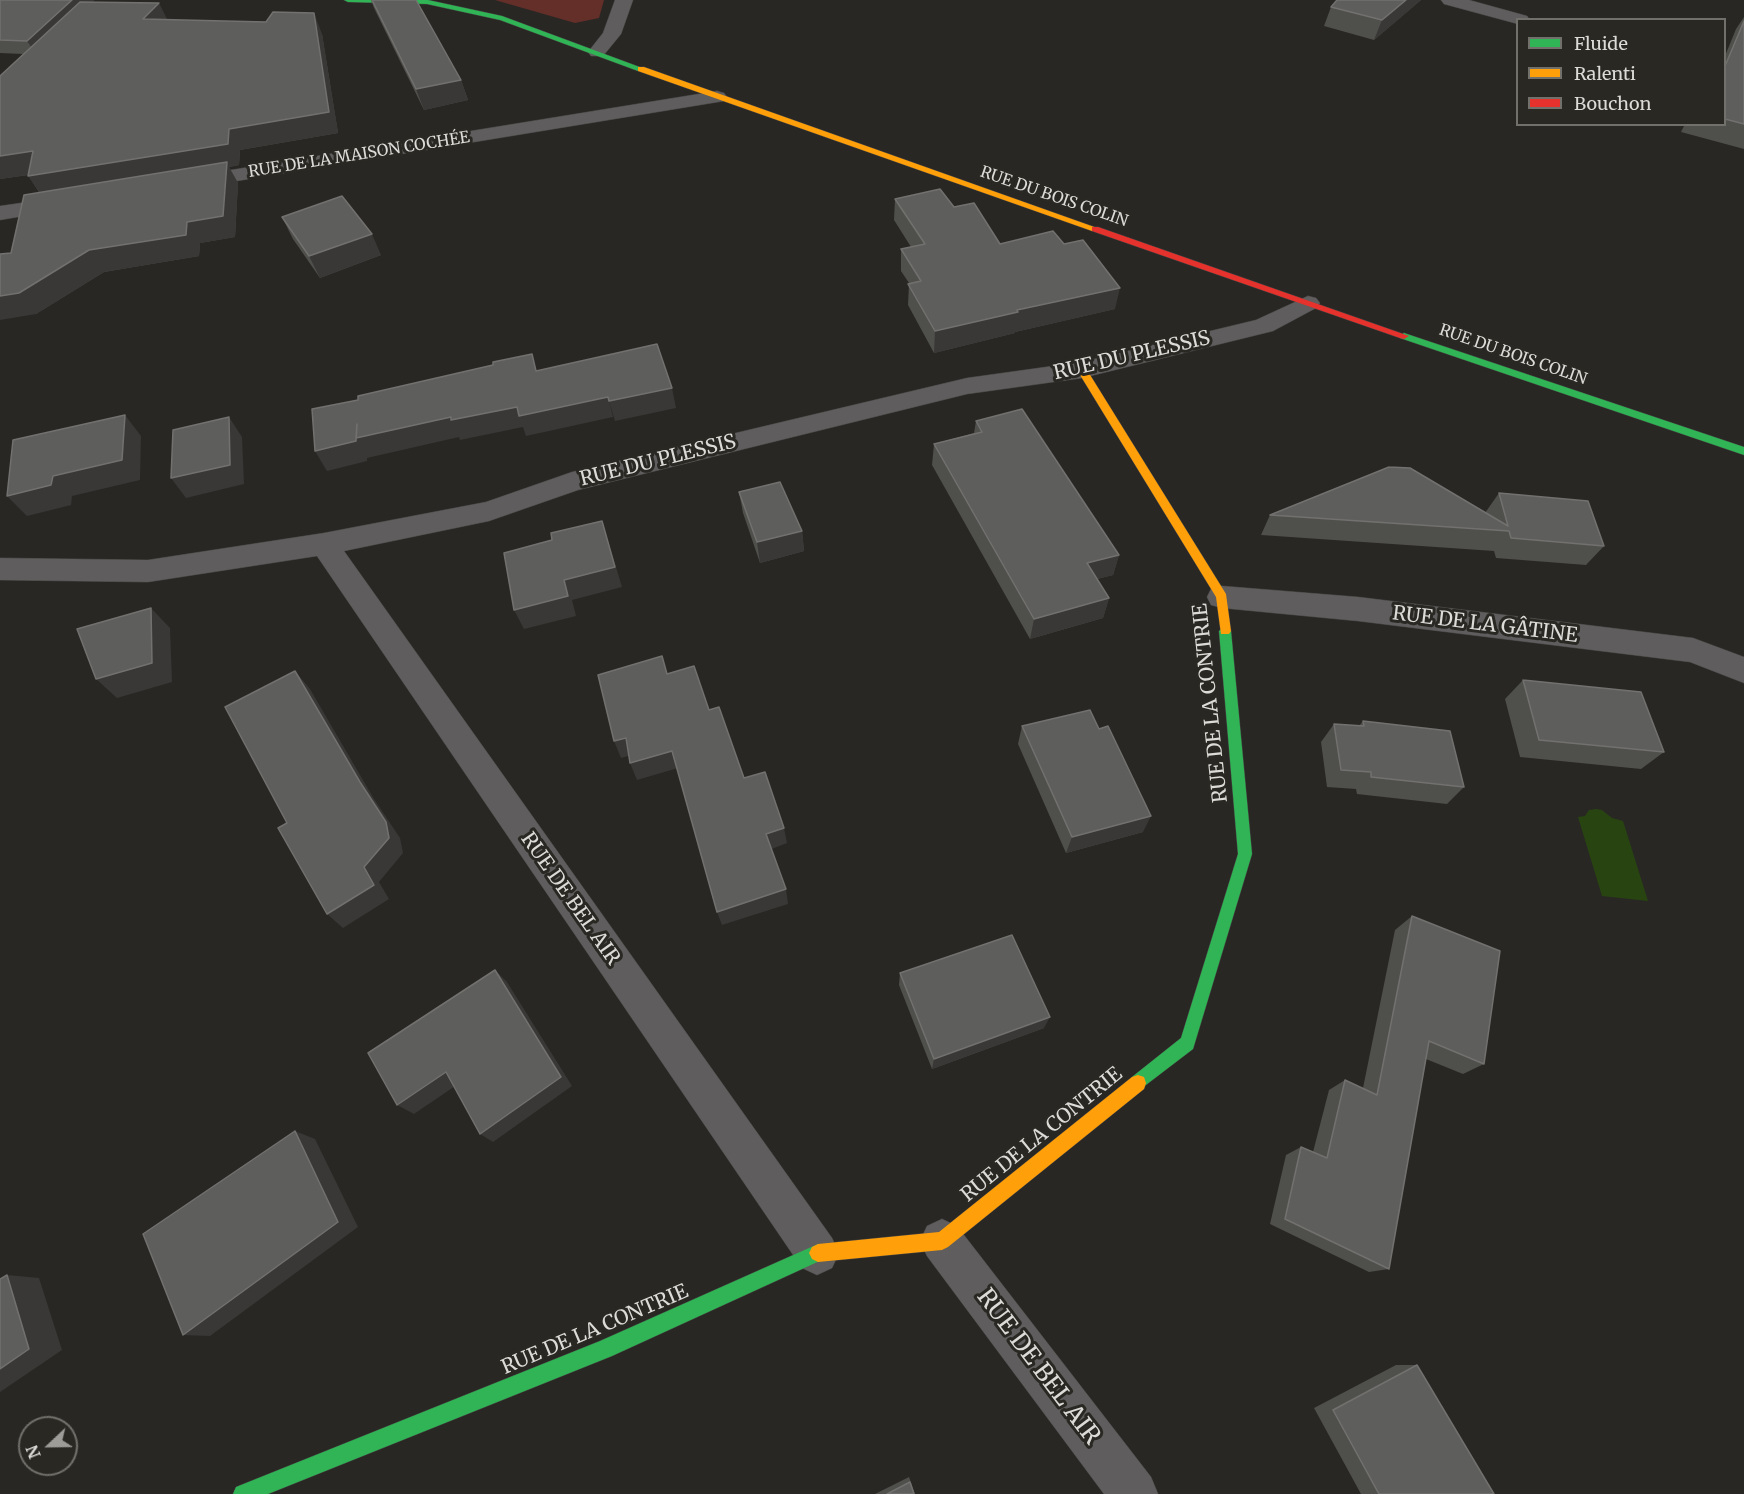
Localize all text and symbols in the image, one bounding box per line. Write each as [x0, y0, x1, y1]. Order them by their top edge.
legend [1516, 18, 1726, 126]
text: Fluide [1574, 32, 1628, 55]
text: Ralenti [1574, 62, 1636, 85]
text: Bouchon [1574, 92, 1651, 115]
street label: RUE DE LA MAISON COCHÉE [247, 128, 471, 182]
street label: RUE DU BOIS COLIN [978, 163, 1130, 231]
street label: RUE DU BOIS COLIN [1437, 321, 1589, 389]
street label: RUE DU PLESSIS [1051, 326, 1213, 386]
street label: RUE DU PLESSIS [578, 430, 738, 492]
street label: RUE DE LA CONTRIE [1189, 602, 1233, 804]
street label: RUE DE LA GÂTINE [1391, 602, 1579, 648]
street label: RUE DE BEL AIR [515, 828, 625, 970]
street label: RUE DE LA CONTRIE [957, 1063, 1127, 1207]
street label: RUE DE LA CONTRIE [498, 1280, 692, 1380]
street label: RUE DE BEL AIR [970, 1283, 1106, 1451]
north arrow [18, 1416, 78, 1476]
text: N [22, 1442, 45, 1462]

